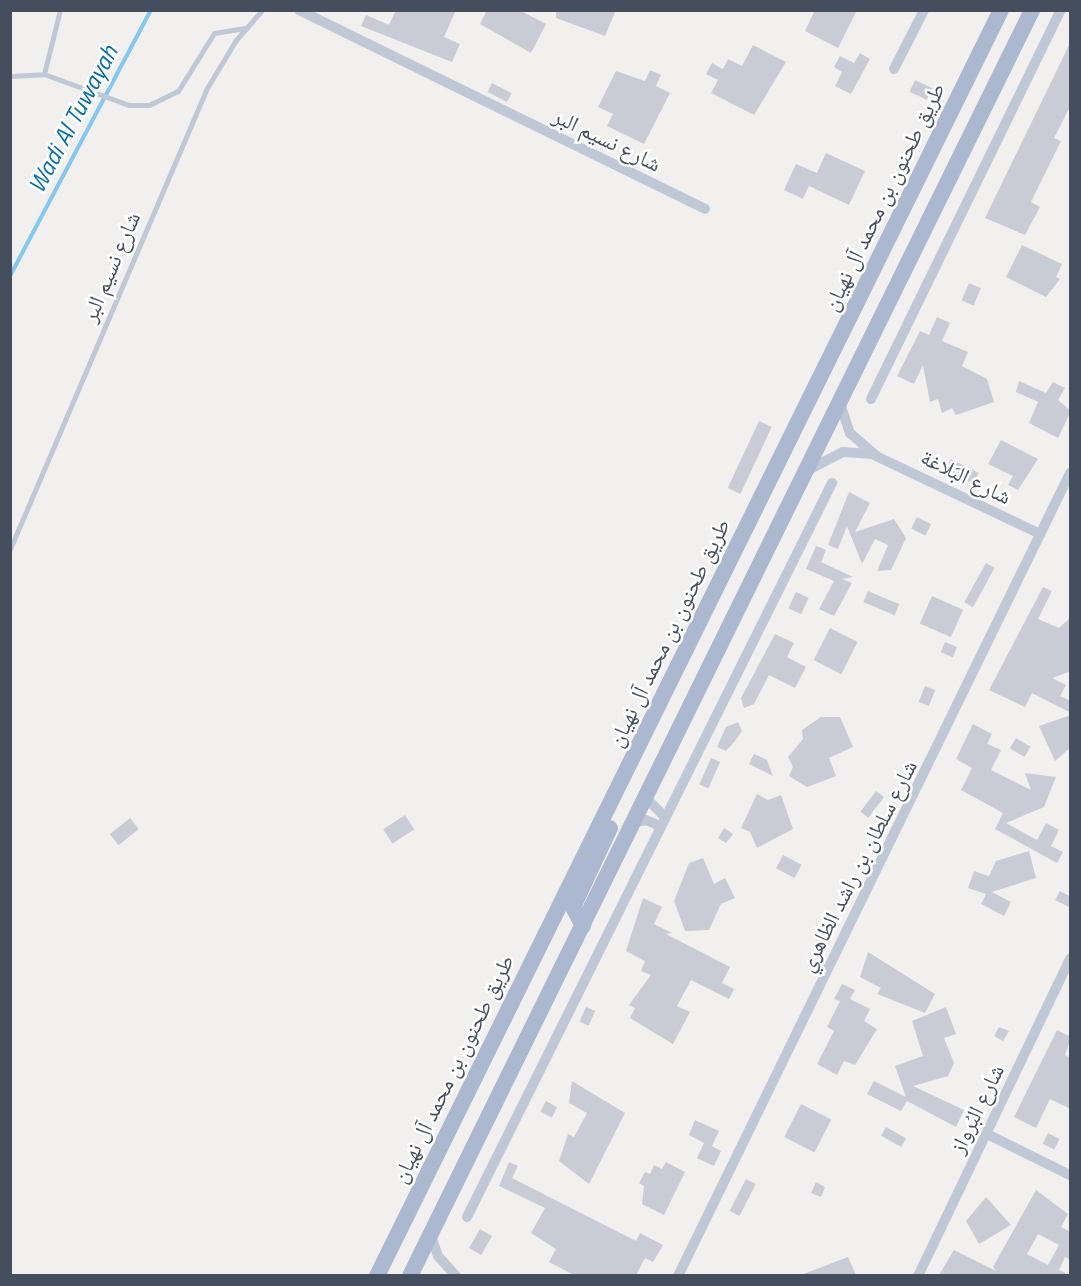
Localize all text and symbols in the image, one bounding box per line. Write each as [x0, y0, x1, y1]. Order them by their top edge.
water label: Wadi Al Tuwayah [22, 40, 124, 198]
street label: طريق طحنون بن محمد آل نهيان [817, 79, 951, 315]
street label: شارع نسيم البر [549, 103, 665, 177]
street label: شارع نسيم البر [76, 208, 146, 326]
street label: شارع البَلاغة [916, 444, 1016, 510]
street label: طريق طحنون بن محمد آل نهيان [602, 515, 736, 751]
street label: شارع سلطان بن راشد الظاهري [793, 756, 923, 976]
street label: طريق طحنون بن محمد آل نهيان [386, 951, 520, 1187]
street label: شارع البُرواز [944, 1060, 1010, 1158]

